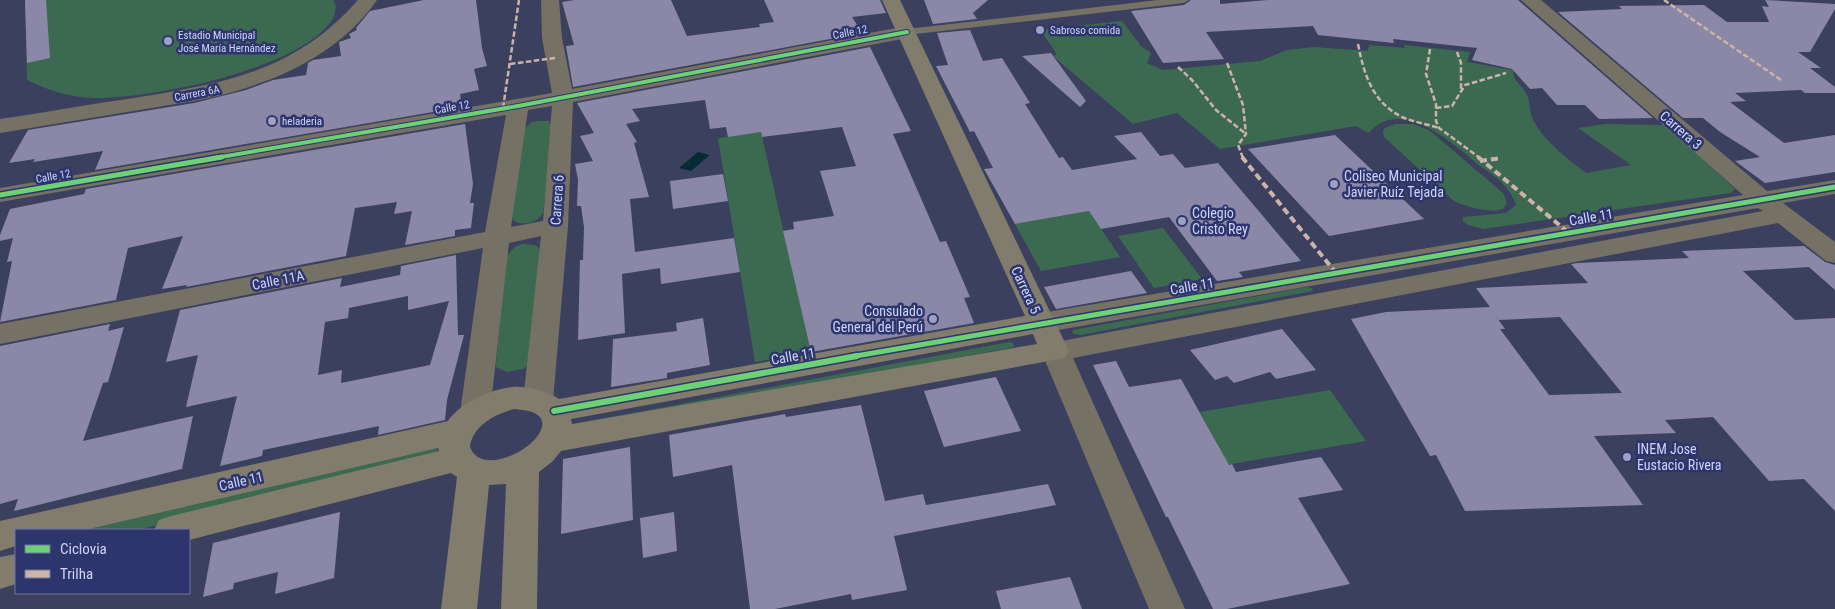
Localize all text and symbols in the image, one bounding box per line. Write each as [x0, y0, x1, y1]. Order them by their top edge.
street label: Calle 12 [832, 23, 869, 42]
marker: Sabroso comida [1034, 24, 1046, 36]
place label: Sabroso comida [1050, 24, 1120, 37]
place label: Estadio Municipal José María Hernández [178, 29, 276, 55]
marker: Estadio Municipal José María Hernández [162, 35, 174, 47]
street label: Carrera 6A [173, 83, 222, 104]
street label: Calle 12 [434, 98, 471, 117]
street label: Carrera 3 [1657, 107, 1705, 153]
marker: heladeria [266, 115, 278, 127]
place label: heladeria [282, 115, 322, 128]
street label: Calle 12 [35, 167, 72, 186]
place label: Coliseo Municipal Javier Ruíz Tejada [1344, 168, 1444, 200]
street label: Carrera 6 [547, 174, 567, 226]
marker: Coliseo Municipal Javier Ruíz Tejada [1328, 178, 1340, 190]
place label: Colegio Cristo Rey [1192, 205, 1248, 237]
street label: Calle 11 [1568, 205, 1614, 229]
marker: Colegio Cristo Rey [1176, 215, 1188, 227]
street label: Carrera 5 [1008, 264, 1044, 316]
street label: Calle 11A [251, 267, 305, 293]
street label: Calle 11 [1169, 274, 1215, 298]
place label: Consulado General del Perú [832, 303, 923, 335]
marker: Consulado General del Perú [927, 313, 939, 325]
street label: Calle 11 [770, 344, 816, 368]
place label: INEM Jose Eustacio Rivera [1637, 441, 1722, 473]
marker: INEM Jose Eustacio Rivera [1621, 451, 1633, 463]
street label: Calle 11 [217, 468, 265, 494]
legend [15, 529, 190, 594]
text: Ciclovia [60, 540, 107, 558]
text: Trilha [60, 565, 93, 583]

